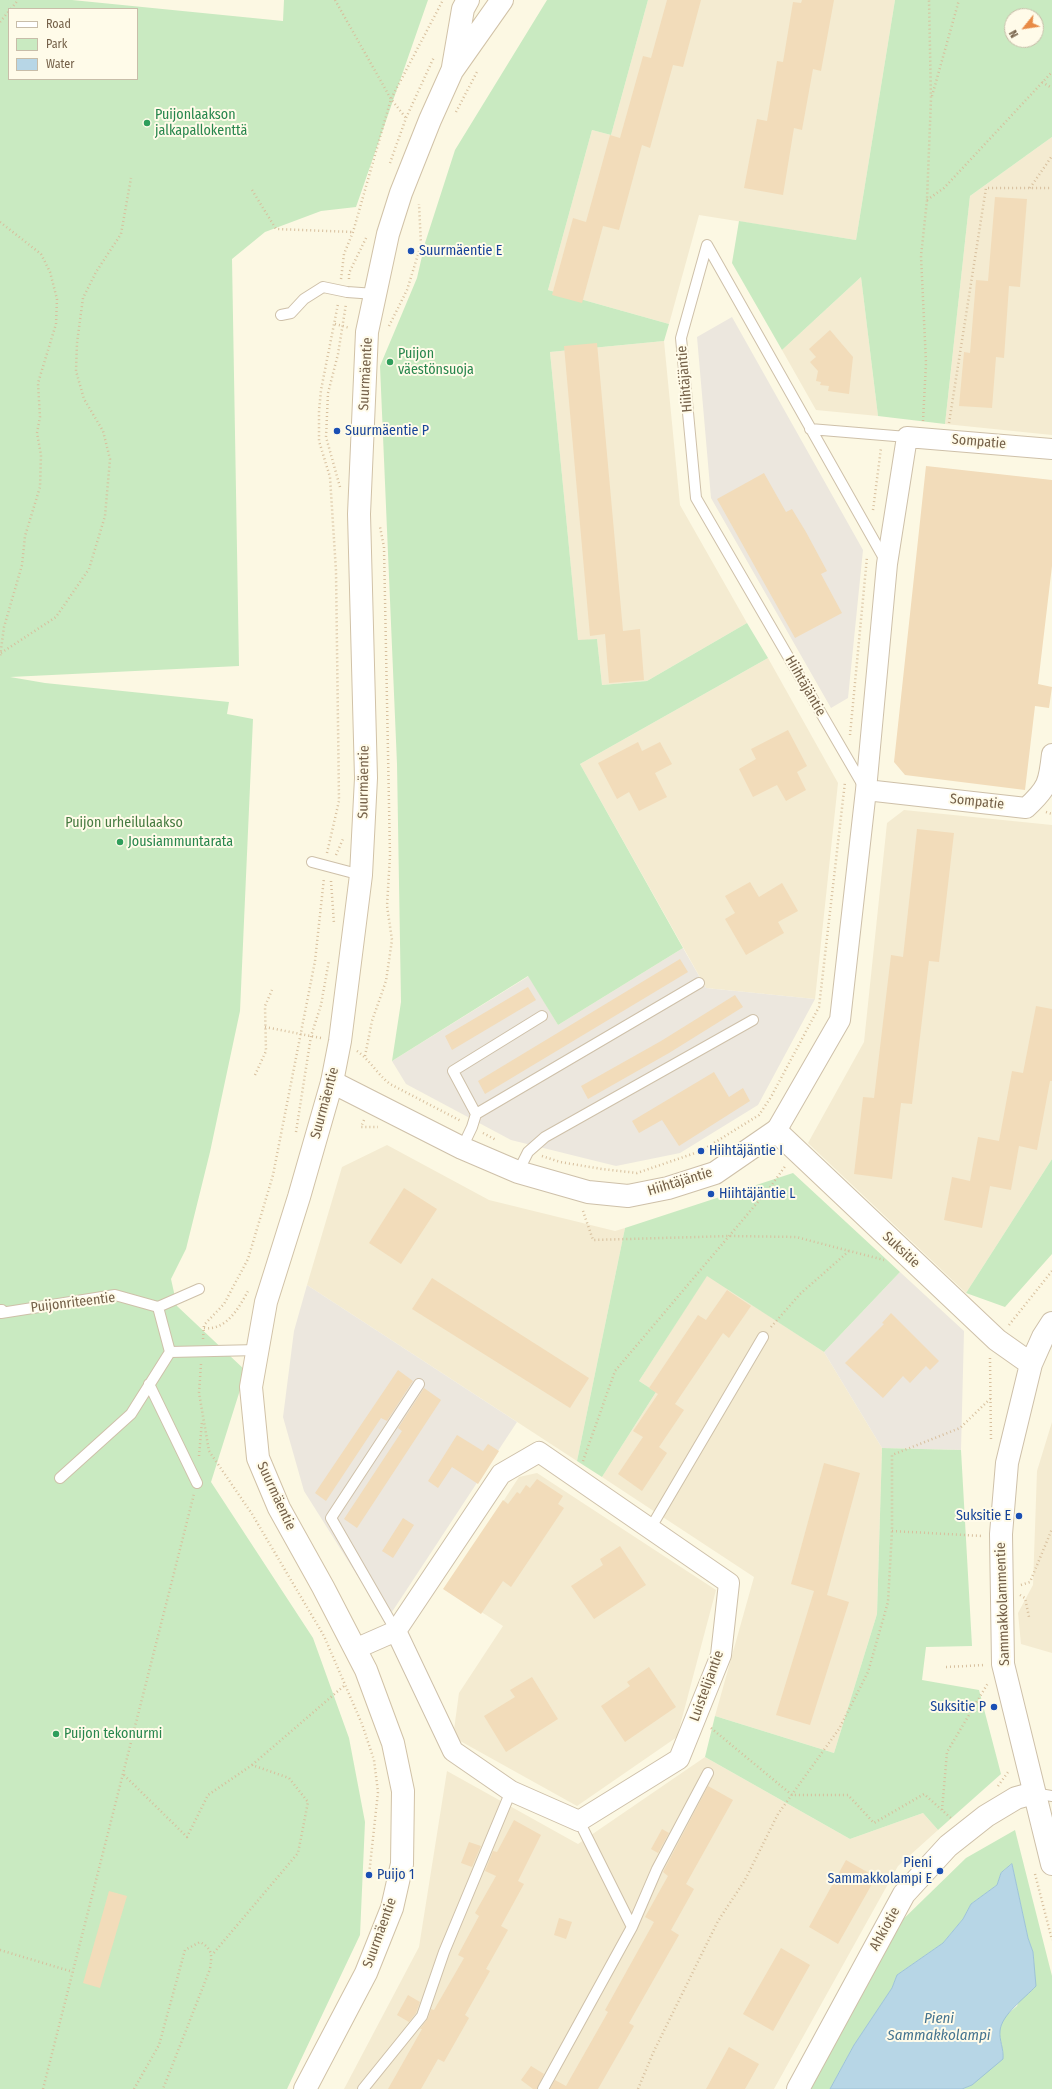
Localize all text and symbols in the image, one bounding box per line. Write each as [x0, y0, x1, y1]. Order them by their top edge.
legend [8, 8, 138, 80]
north arrow [1004, 8, 1044, 48]
text: Road [46, 17, 71, 31]
text: N [1007, 28, 1021, 40]
text: Park [46, 37, 67, 51]
text: Water [46, 57, 74, 71]
place label: Puijonlaakson jalkapallokenttä [155, 107, 247, 140]
marker: Puijonlaakson jalkapallokenttä [142, 118, 152, 128]
place label: Suurmäentie E [419, 243, 502, 259]
marker: Suurmäentie E [406, 246, 416, 256]
street label: Suurmäentie [356, 337, 376, 411]
street label: Hiihtäjäntie [674, 345, 696, 413]
place label: Puijon väestönsuoja [398, 346, 474, 378]
marker: Puijon väestönsuoja [385, 357, 395, 367]
place label: Suurmäentie P [345, 423, 429, 439]
marker: Suurmäentie P [332, 426, 342, 436]
street label: Sompatie [951, 431, 1007, 453]
street label: Hiihtäjäntie [781, 653, 829, 719]
street label: Suurmäentie [355, 745, 373, 819]
street label: Sompatie [949, 791, 1005, 813]
park label: Puijon urheilulaakso [65, 815, 183, 831]
place label: Jousiammuntarata [128, 834, 233, 850]
marker: Jousiammuntarata [115, 837, 125, 847]
street label: Suurmäentie [307, 1065, 343, 1141]
place label: Hiihtäjäntie I [709, 1143, 783, 1159]
marker: Hiihtäjäntie I [696, 1146, 706, 1156]
street label: Hiihtäjäntie [646, 1164, 714, 1200]
place label: Hiihtäjäntie L [719, 1186, 795, 1202]
marker: Hiihtäjäntie L [706, 1189, 716, 1199]
street label: Suksitie [879, 1228, 923, 1272]
street label: Puijonriteentie [30, 1289, 116, 1317]
street label: Suurmäentie [253, 1459, 299, 1533]
place label: Suksitie E [956, 1508, 1011, 1524]
marker: Suksitie E [1014, 1511, 1024, 1521]
street label: Sammakkolammentie [992, 1542, 1014, 1666]
street label: Luistelijantie [686, 1648, 728, 1724]
place label: Suksitie P [930, 1699, 986, 1715]
marker: Suksitie P [989, 1702, 999, 1712]
place label: Puijon tekonurmi [64, 1726, 162, 1742]
marker: Puijon tekonurmi [51, 1729, 61, 1739]
place label: Pieni Sammakkolampi E [827, 1855, 932, 1888]
marker: Pieni Sammakkolampi E [935, 1866, 945, 1876]
place label: Puijo 1 [377, 1867, 414, 1883]
marker: Puijo 1 [364, 1870, 374, 1880]
street label: Suurmäentie [360, 1896, 400, 1970]
street label: Ahkiotie [866, 1904, 904, 1954]
water label: Pieni Sammakkolampi [887, 2010, 991, 2045]

